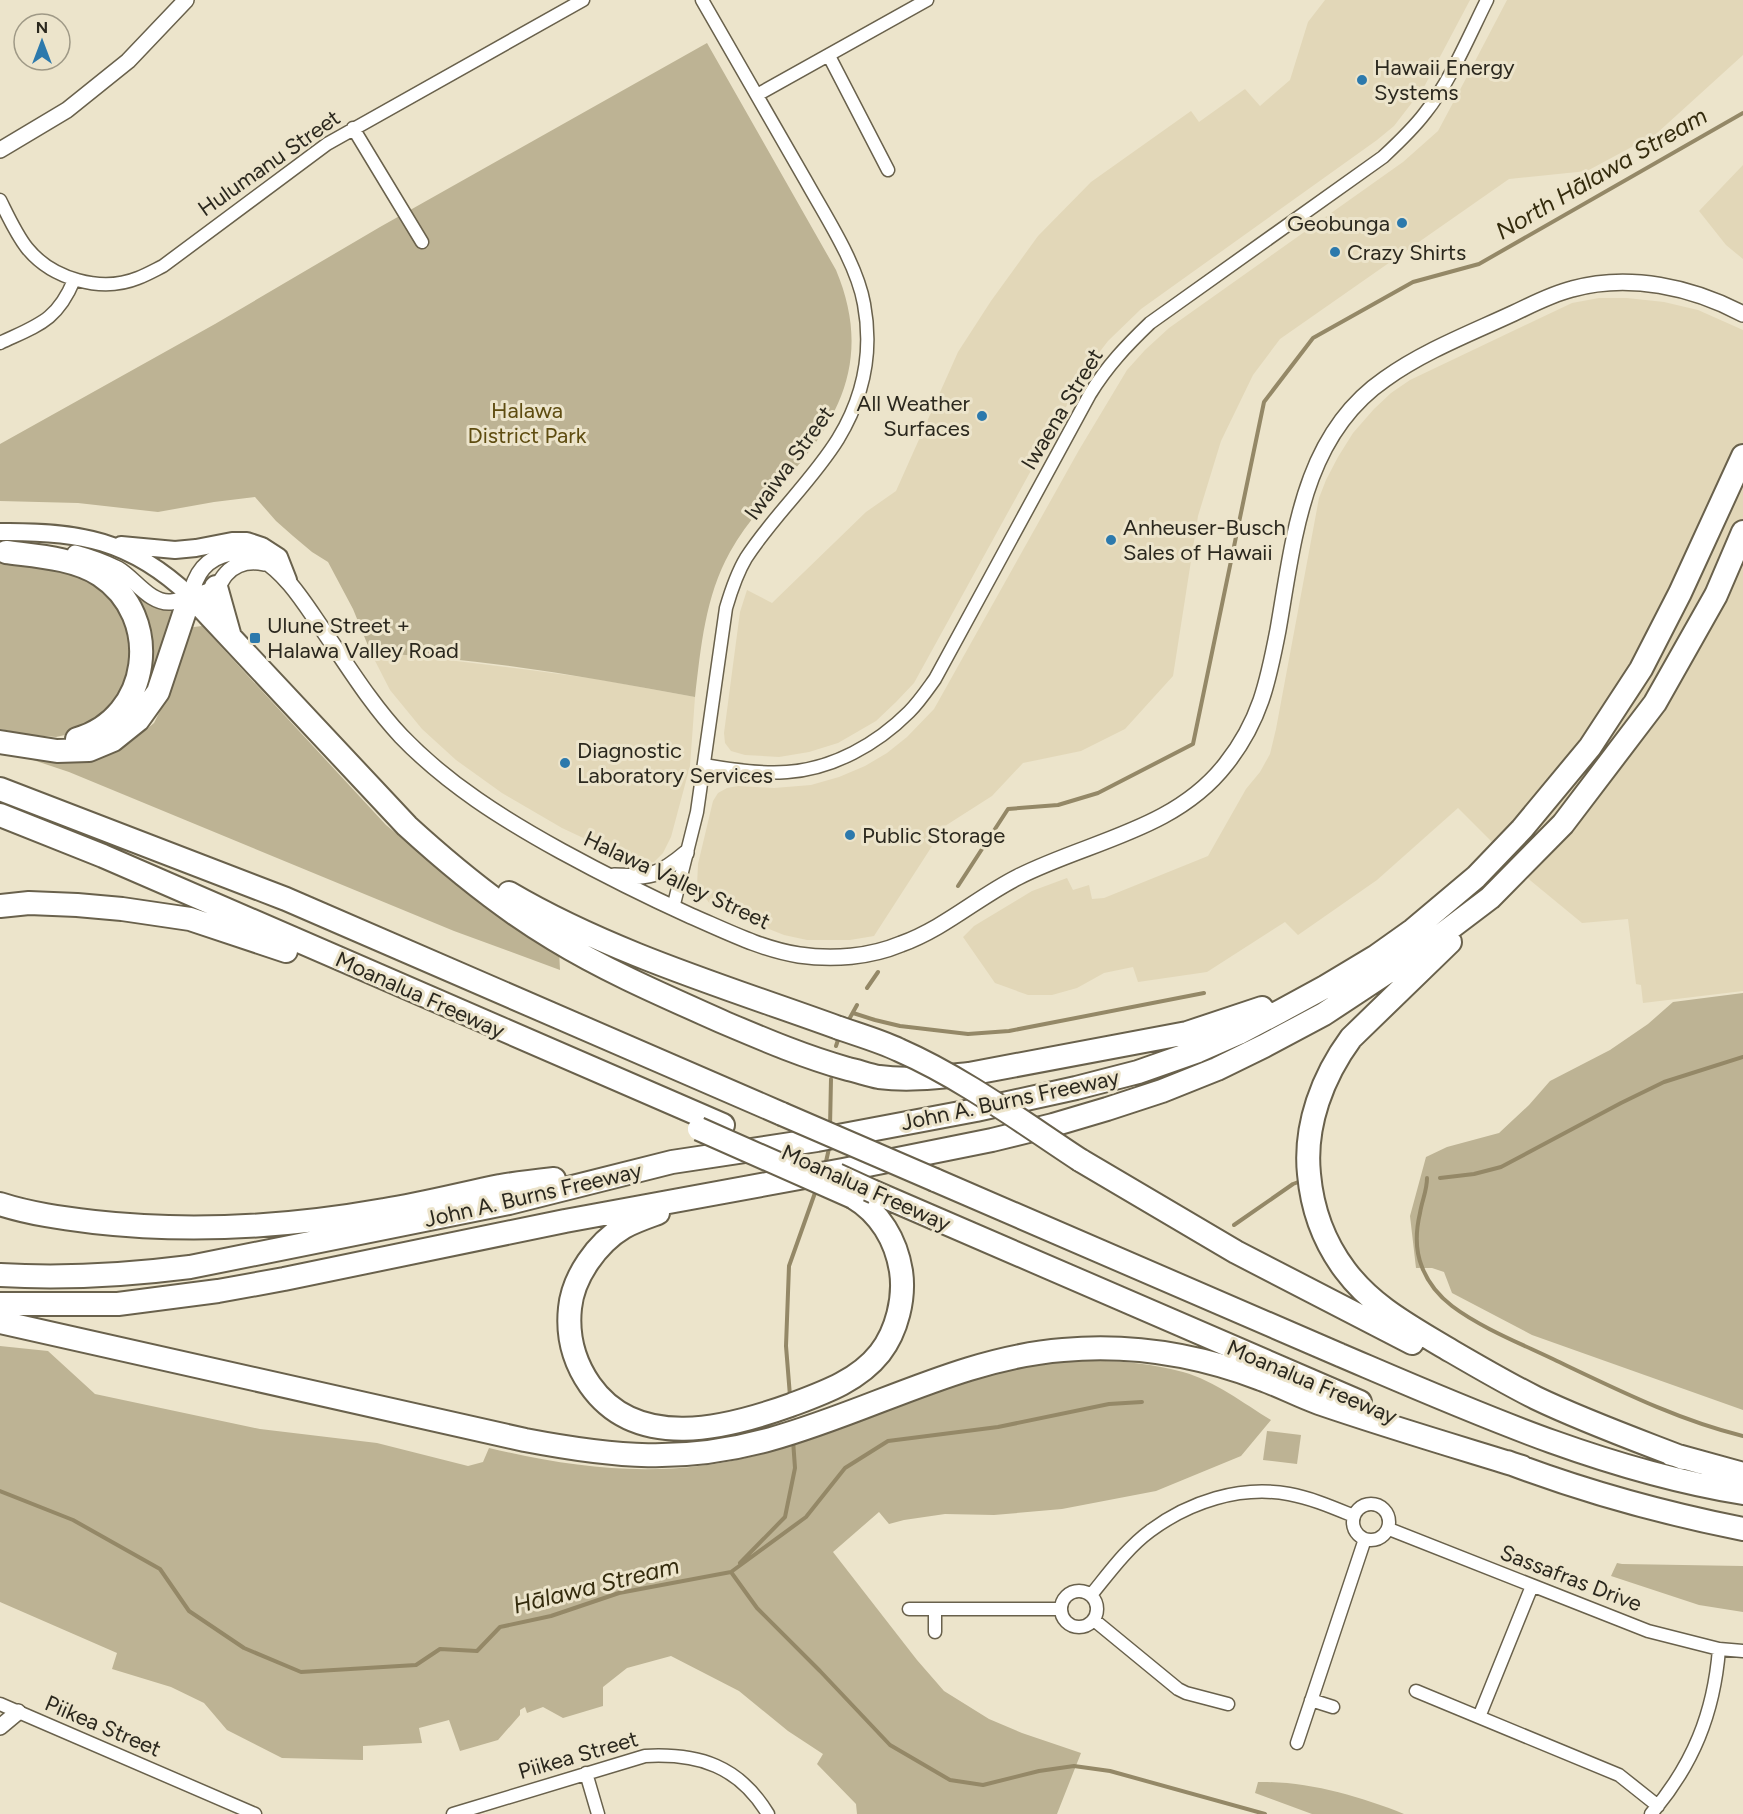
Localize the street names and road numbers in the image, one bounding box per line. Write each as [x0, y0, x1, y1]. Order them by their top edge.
street label: Hulumanu Street [193, 104, 345, 222]
street label: Iwaena Street [1015, 343, 1109, 475]
street label: Iwaiwa Street [739, 401, 839, 525]
street label: Halawa Valley Street [579, 825, 775, 935]
street label: Moanalua Freeway [331, 946, 509, 1045]
street label: John A. Burns Freeway [898, 1064, 1122, 1136]
street label: Moanalua Freeway [777, 1139, 955, 1238]
street label: John A. Burns Freeway [422, 1157, 645, 1233]
street label: Moanalua Freeway [1223, 1334, 1402, 1430]
street label: Sassafras Drive [1496, 1539, 1646, 1617]
street label: Piikea Street [41, 1689, 165, 1763]
street label: Piikea Street [515, 1725, 641, 1785]

